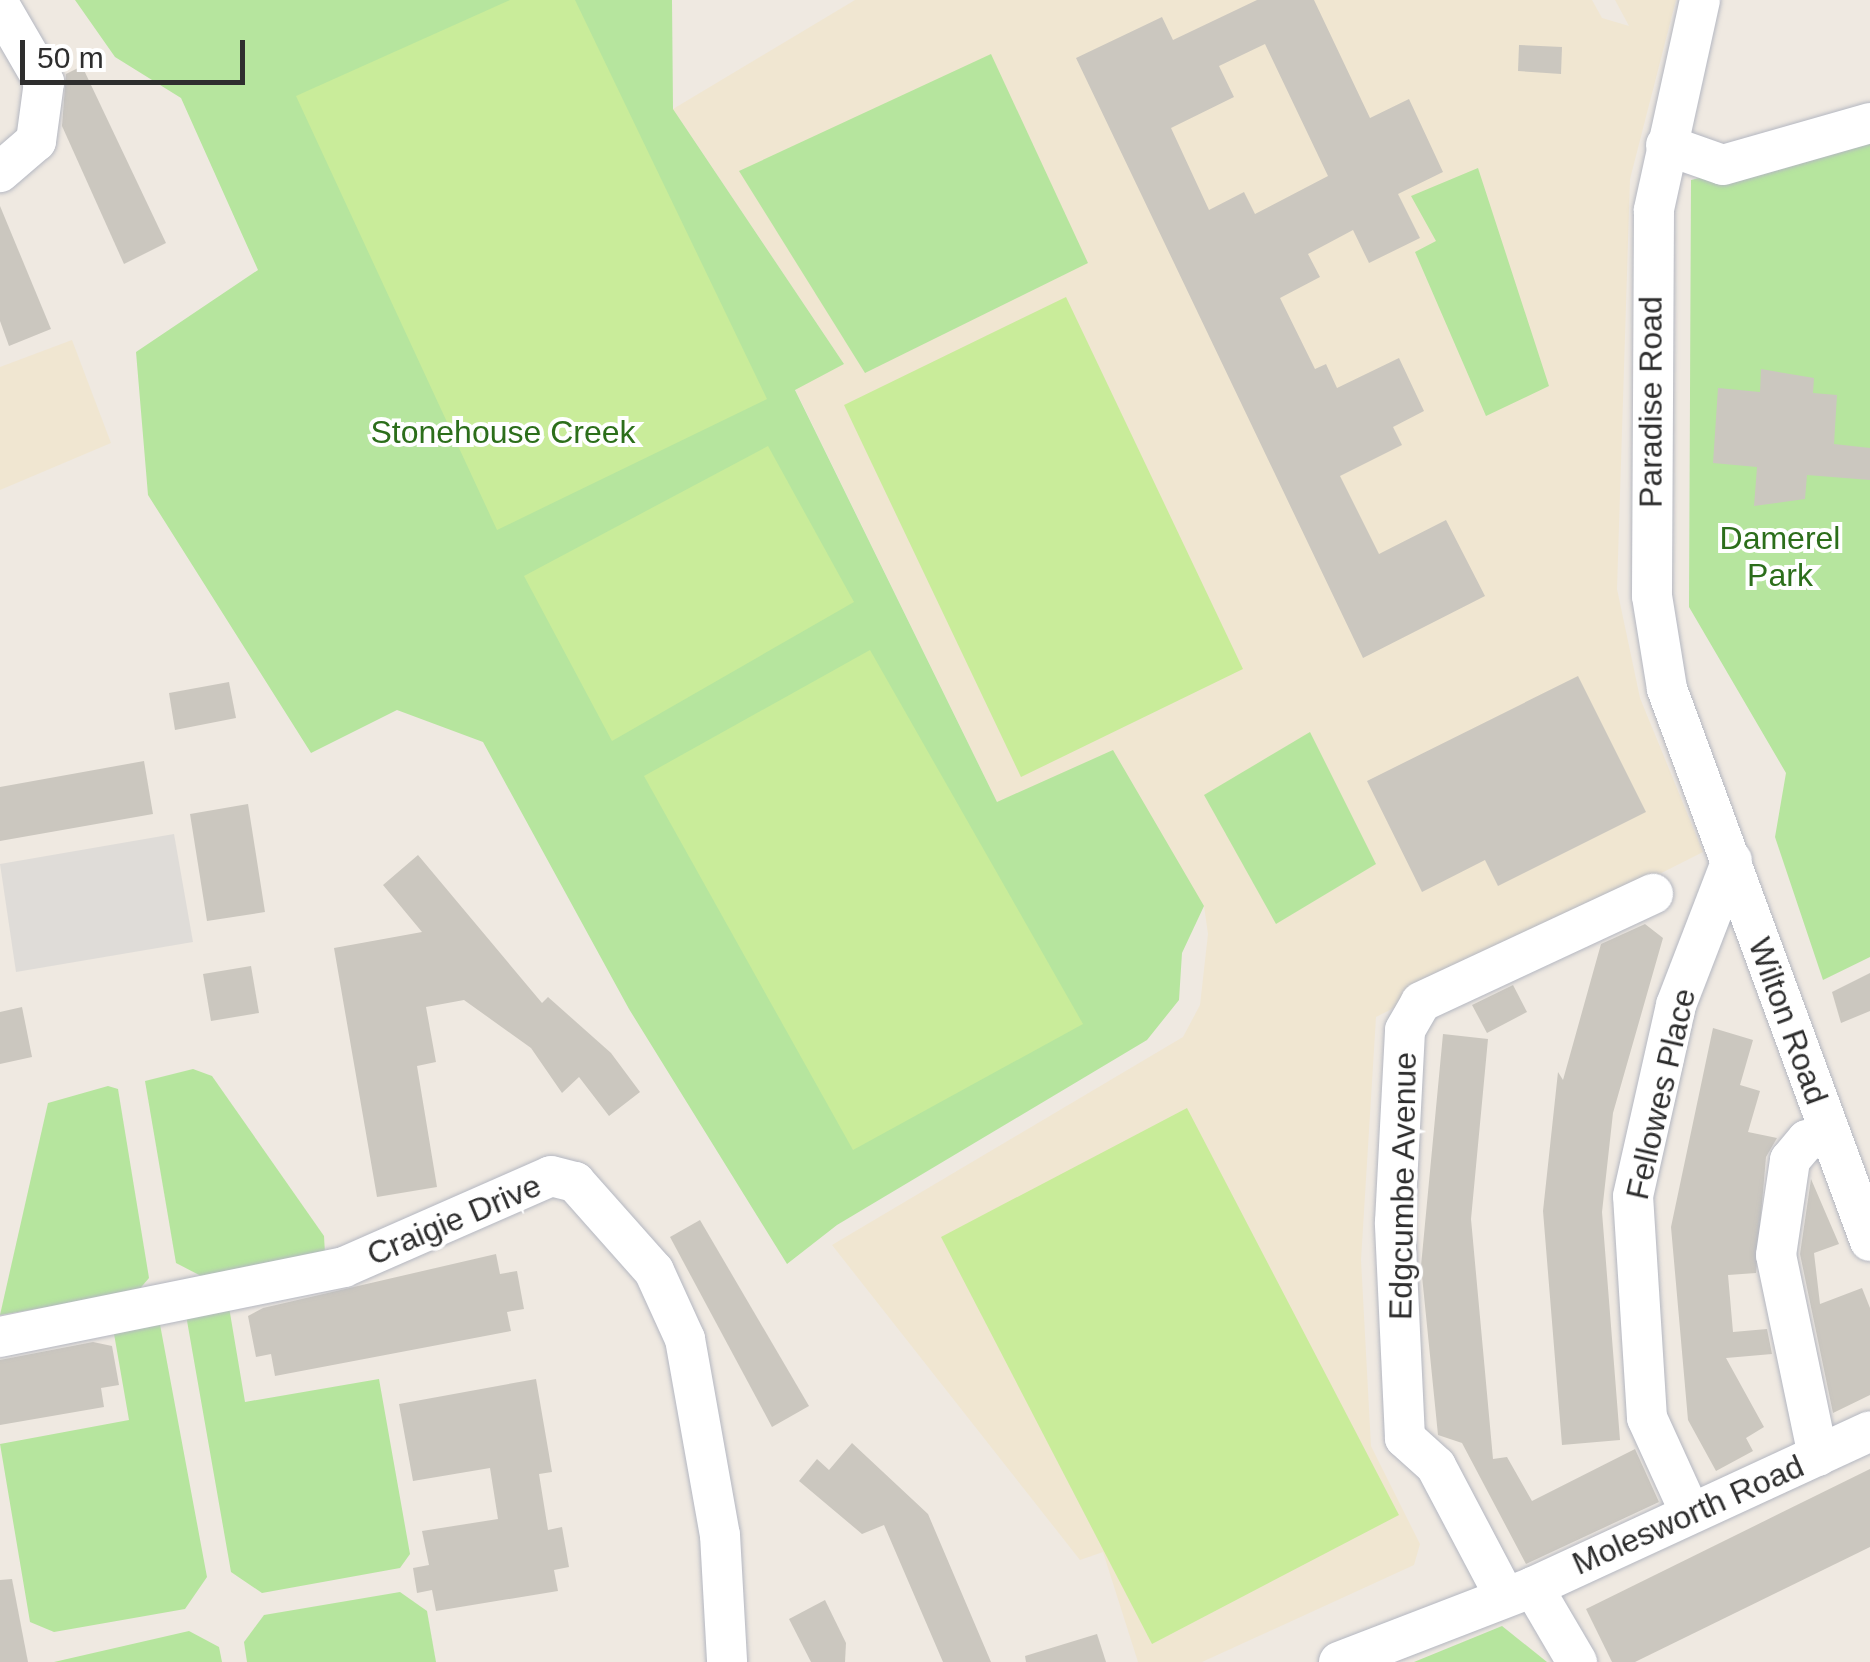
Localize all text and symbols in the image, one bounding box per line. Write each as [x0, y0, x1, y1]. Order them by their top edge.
scale bar [25, 20, 250, 82]
text: 50 m [37, 41, 104, 74]
street label: Paradise Road [1632, 296, 1670, 508]
park label: Stonehouse Creek [370, 413, 636, 451]
park label: Damerel Park [1720, 520, 1840, 595]
street label: Wilton Road [1740, 933, 1836, 1109]
street label: Fellowes Place [1618, 985, 1704, 1203]
street label: Edgcumbe Avenue [1381, 1051, 1425, 1321]
street label: Craigie Drive [361, 1166, 547, 1274]
street label: Molesworth Road [1566, 1447, 1810, 1583]

